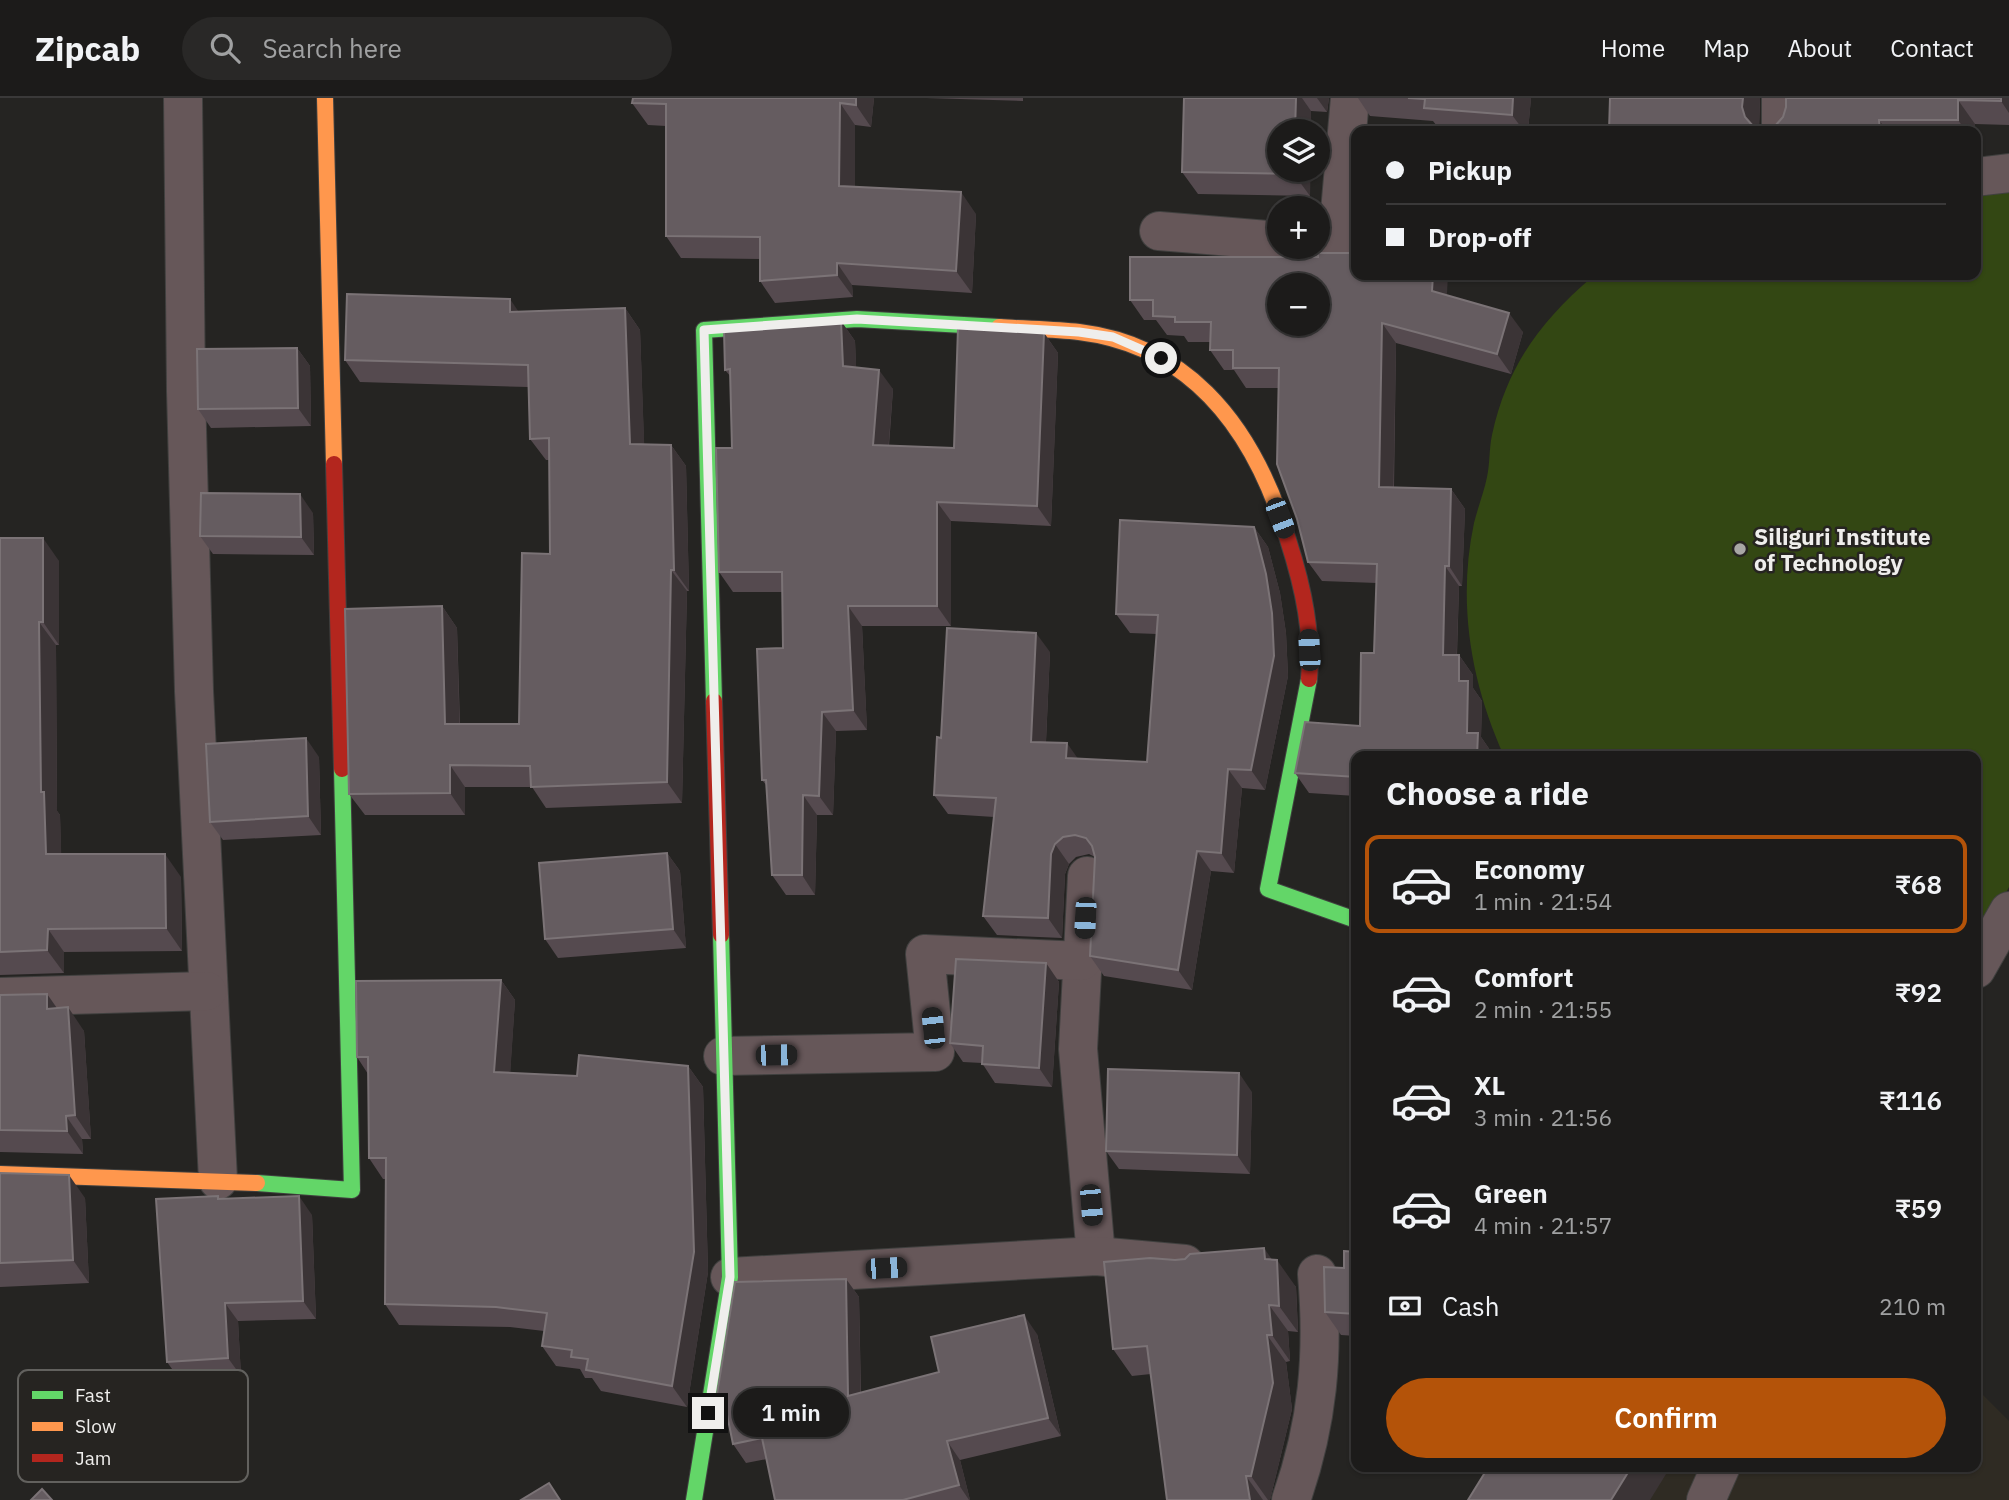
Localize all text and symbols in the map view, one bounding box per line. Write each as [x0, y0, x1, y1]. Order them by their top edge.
search box [182, 17, 672, 80]
text: Zipcab [35, 27, 140, 70]
icon: search [206, 29, 244, 67]
text: Search here [262, 31, 402, 65]
text: Home [1601, 32, 1665, 64]
text: Map [1703, 32, 1749, 64]
text: About [1787, 32, 1852, 64]
text: Contact [1890, 32, 1974, 64]
map controls [1267, 119, 1330, 336]
button: layers [1267, 119, 1330, 182]
text: Pickup [1428, 153, 1512, 187]
button: + [1267, 196, 1330, 259]
text: Drop-off [1428, 220, 1531, 254]
button: − [1267, 273, 1330, 336]
route start [1145, 342, 1177, 374]
car [1263, 495, 1298, 541]
place label: Siliguri Institute of Technology [1754, 521, 1931, 577]
marker: Siliguri Institute of Technology [1732, 541, 1748, 557]
car [1298, 628, 1321, 672]
text: Choose a ride [1386, 772, 1589, 814]
text: Economy [1474, 852, 1585, 886]
icon: car [1390, 853, 1453, 916]
text: ₹68 [1895, 867, 1942, 901]
text: 1 min · 21:54 [1474, 886, 1612, 916]
car [1074, 896, 1097, 940]
text: Comfort [1474, 960, 1573, 994]
icon: car [1390, 961, 1453, 1024]
text: ₹92 [1895, 975, 1942, 1009]
text: 2 min · 21:55 [1474, 994, 1612, 1024]
car [921, 1006, 946, 1050]
car [755, 1044, 798, 1066]
text: XL [1474, 1068, 1505, 1102]
icon: car [1390, 1069, 1453, 1132]
text: ₹116 [1879, 1083, 1942, 1117]
text: 3 min · 21:56 [1474, 1102, 1612, 1132]
text: Green [1474, 1176, 1548, 1210]
icon: car [1390, 1177, 1453, 1240]
car [1079, 1183, 1104, 1227]
text: ₹59 [1895, 1191, 1942, 1225]
text: 4 min · 21:57 [1474, 1210, 1612, 1240]
car [865, 1256, 908, 1280]
icon: cash [1386, 1287, 1424, 1325]
text: Cash [1442, 1289, 1499, 1323]
text: 210 m [1879, 1291, 1946, 1321]
legend [18, 1370, 248, 1482]
button: Confirm [1386, 1378, 1946, 1458]
text: Fast [75, 1383, 111, 1407]
callout: 1 min [732, 1388, 848, 1438]
route end [692, 1397, 724, 1429]
text: 1 min [761, 1397, 821, 1427]
text: Slow [75, 1414, 116, 1438]
text: Jam [75, 1446, 111, 1470]

